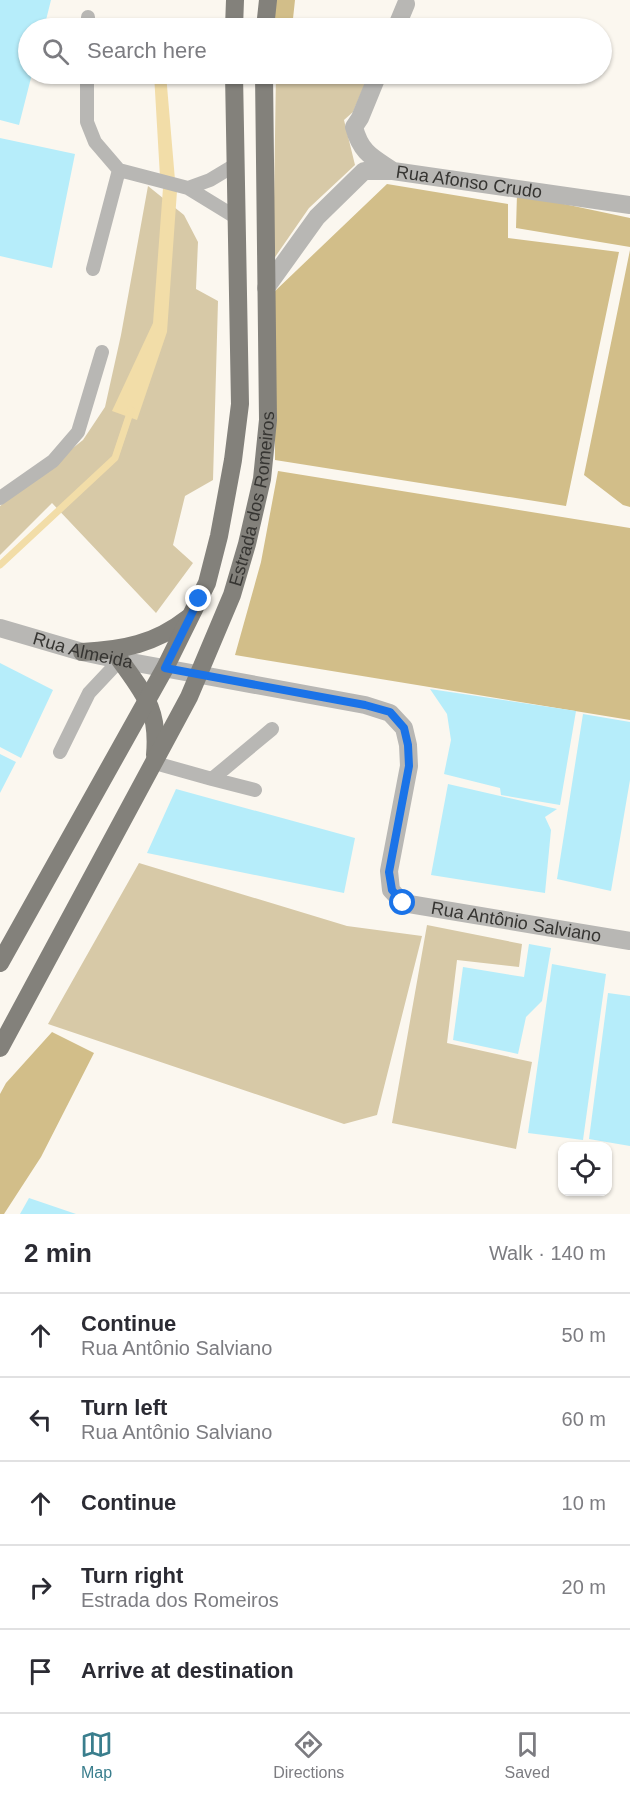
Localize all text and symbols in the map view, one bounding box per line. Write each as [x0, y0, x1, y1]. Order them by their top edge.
search box [18, 18, 612, 84]
icon: search [39, 35, 72, 68]
text: Search here [87, 38, 207, 63]
street label: Rua Afonso Crudo [395, 162, 543, 202]
street label: Estrada dos Romeiros [225, 411, 278, 589]
route end [185, 585, 211, 611]
street label: Rua Almeida [31, 628, 135, 672]
route start [389, 889, 415, 915]
street label: Rua Antônio Salviano [430, 898, 603, 946]
map controls [558, 1142, 612, 1196]
button: locate [558, 1142, 612, 1196]
text: 2 min [24, 1238, 92, 1268]
text: Walk · 140 m [489, 1242, 606, 1264]
text: Continue [81, 1311, 176, 1336]
icon: ahead [24, 1319, 57, 1352]
text: 50 m [562, 1324, 606, 1346]
text: Rua Antônio Salviano [81, 1337, 272, 1359]
text: Turn left [81, 1395, 167, 1420]
icon: left [24, 1403, 57, 1436]
text: 60 m [562, 1408, 606, 1430]
text: Rua Antônio Salviano [81, 1421, 272, 1443]
icon: ahead [24, 1487, 57, 1520]
text: Continue [81, 1490, 176, 1515]
text: 10 m [562, 1492, 606, 1514]
text: Turn right [81, 1563, 183, 1588]
icon: right [24, 1571, 57, 1604]
text: 20 m [562, 1576, 606, 1598]
text: Estrada dos Romeiros [81, 1589, 279, 1611]
icon: arrive [24, 1655, 57, 1688]
text: Arrive at destination [81, 1658, 294, 1683]
tab: Map [80, 1728, 113, 1782]
tab: Directions [273, 1728, 344, 1782]
tab: Saved [505, 1728, 550, 1782]

